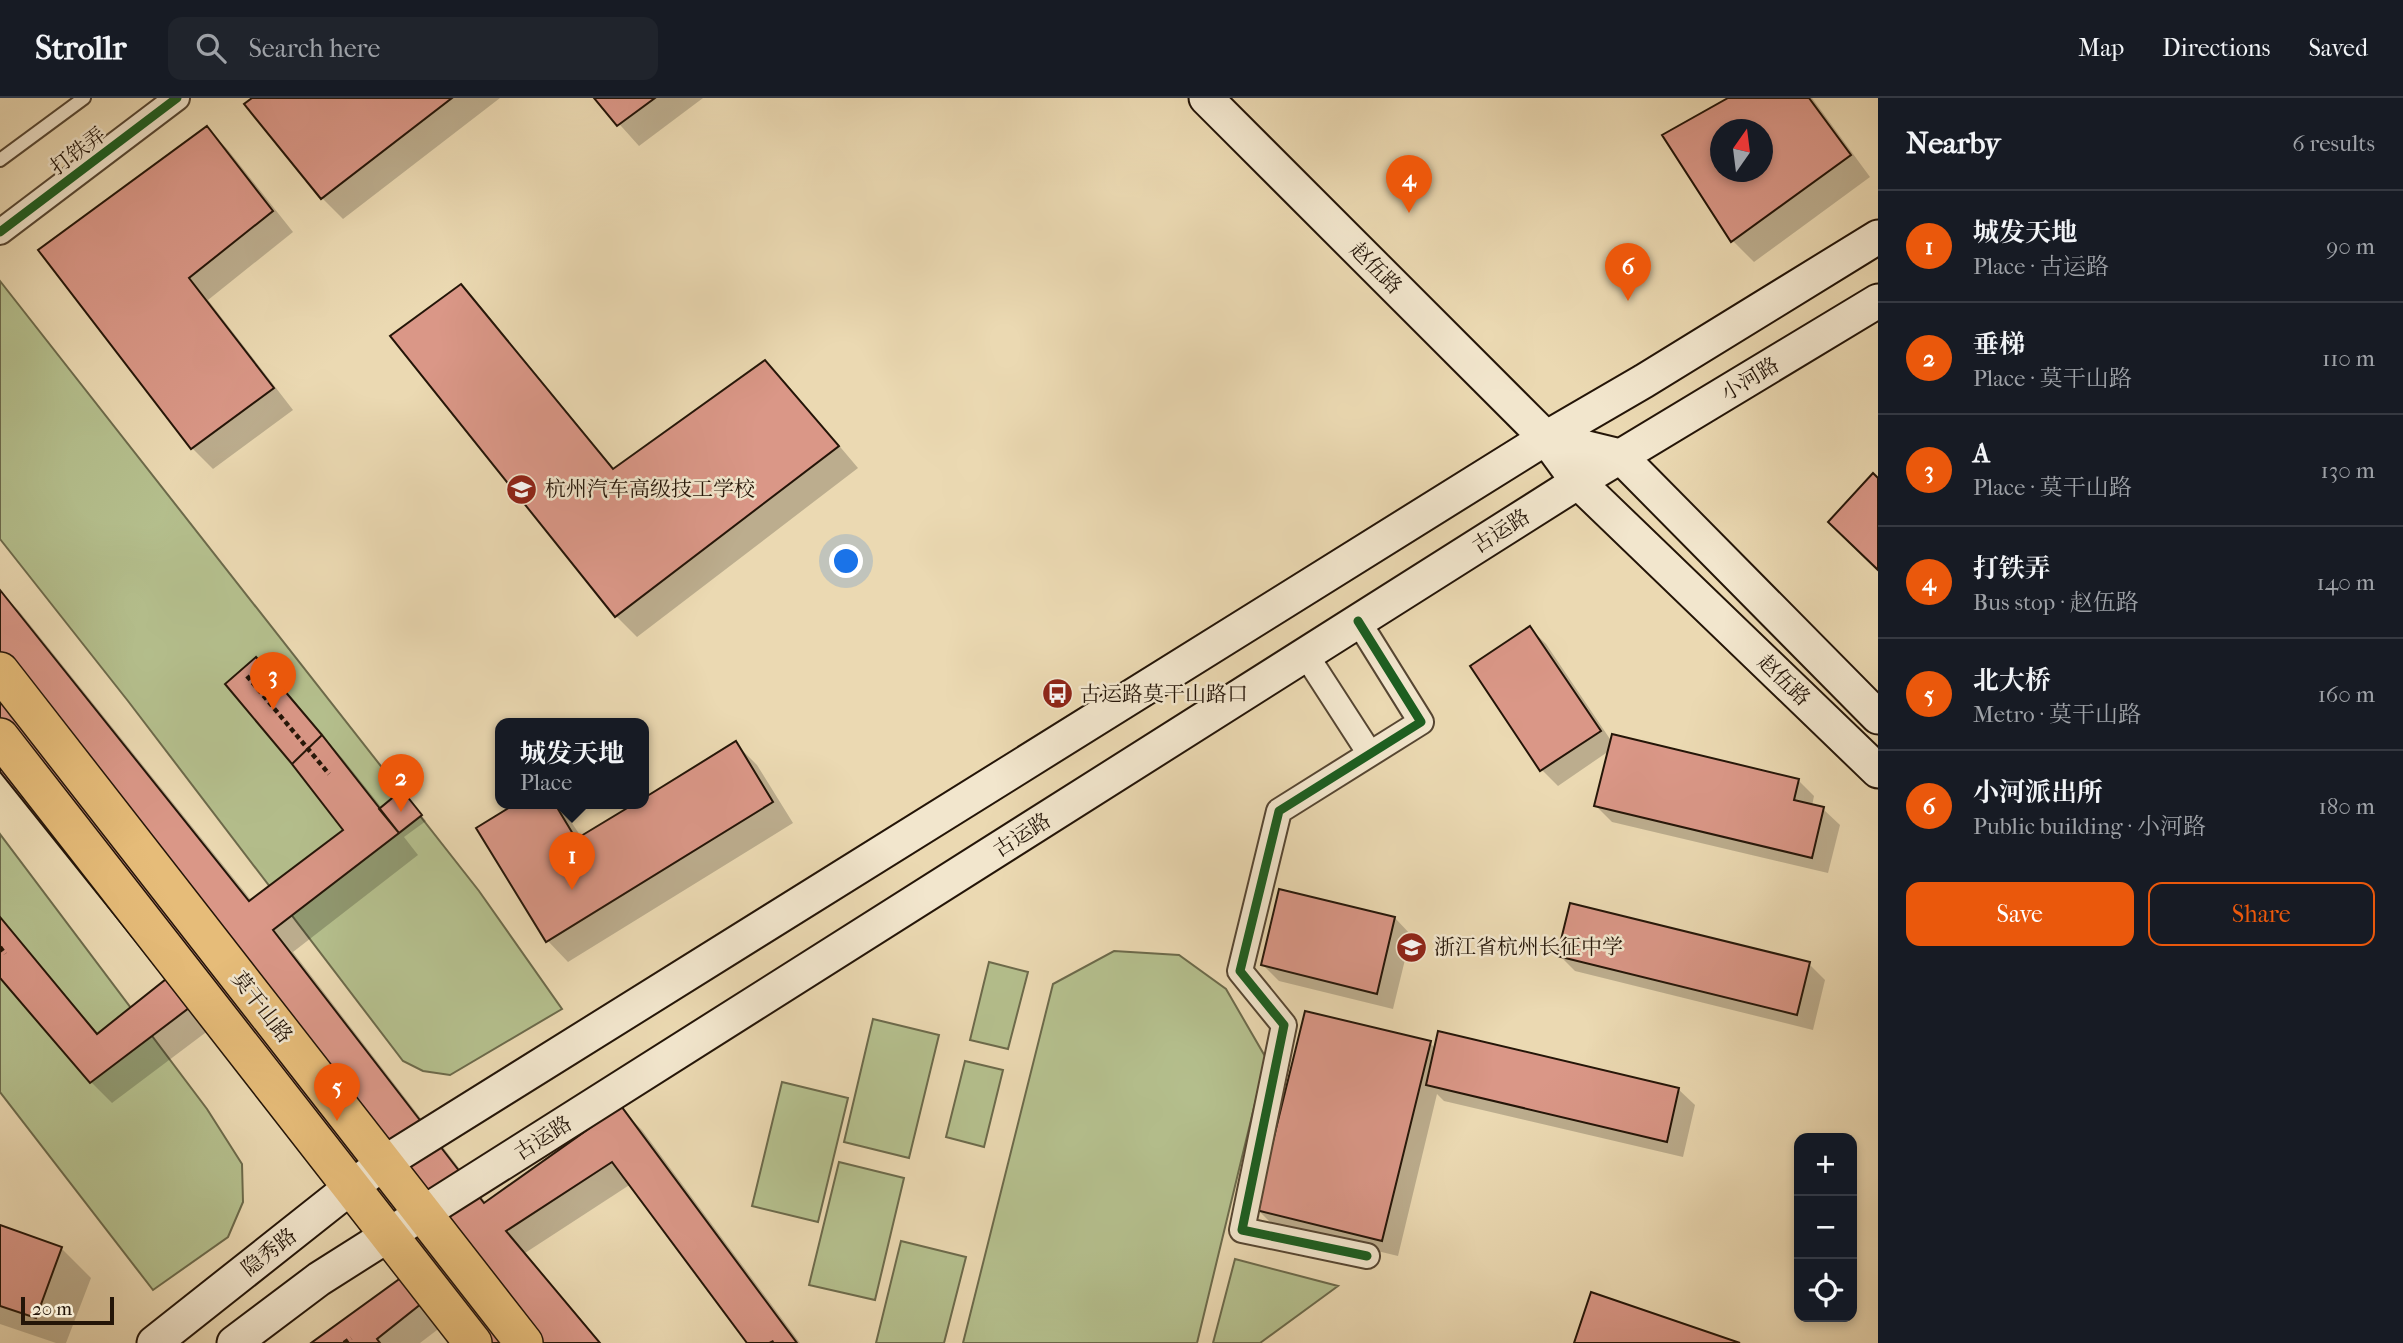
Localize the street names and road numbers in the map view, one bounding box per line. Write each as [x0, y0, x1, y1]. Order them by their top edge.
street label: 打铁弄 [46, 122, 110, 180]
street label: 赵伍路 [1345, 237, 1407, 299]
street label: 小河路 [1717, 352, 1783, 406]
street label: 古运路 [1468, 504, 1534, 558]
street label: 赵伍路 [1753, 649, 1815, 711]
street label: 古运路 [989, 808, 1055, 862]
street label: 莫干山路 [227, 967, 297, 1047]
street label: 古运路 [510, 1111, 576, 1165]
street label: 隐秀路 [237, 1223, 301, 1281]

